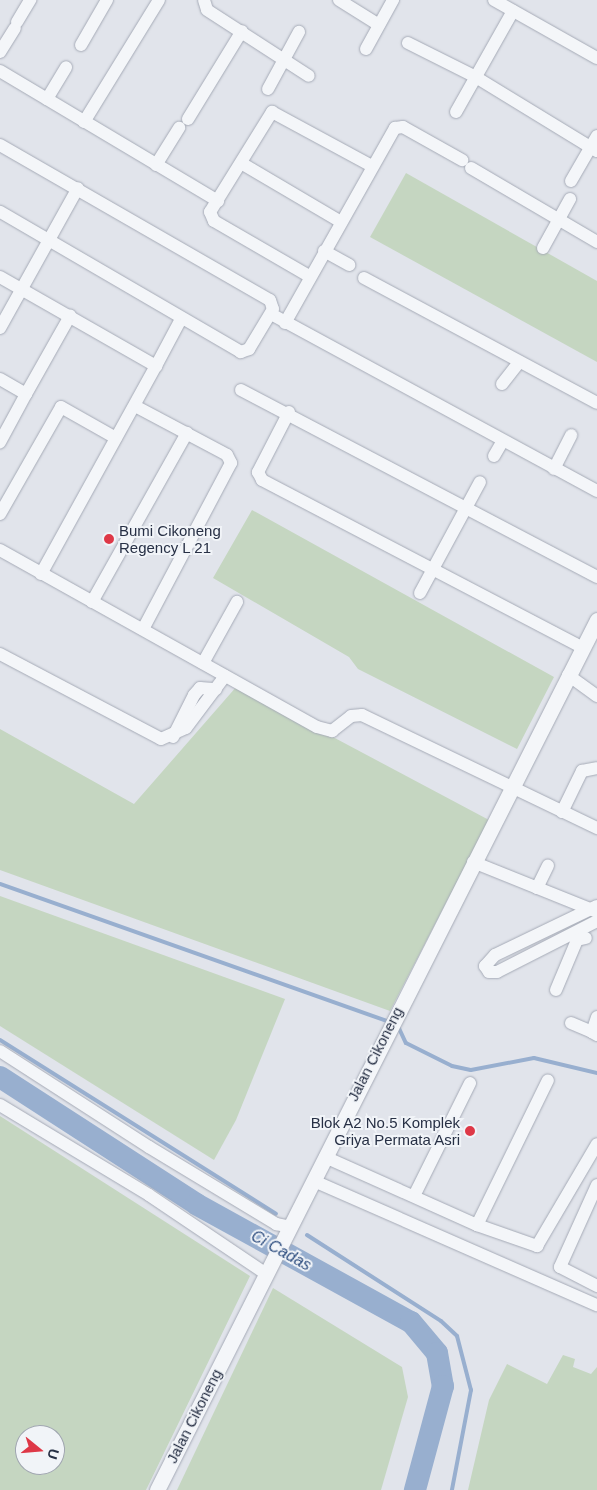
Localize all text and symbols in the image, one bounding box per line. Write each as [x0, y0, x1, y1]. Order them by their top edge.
place label: Bumi Cikoneng Regency L 21 [119, 521, 221, 556]
marker: Bumi Cikoneng Regency L 21 [103, 533, 115, 545]
street label: Jalan Cikoneng [344, 1004, 406, 1104]
place label: Blok A2 No.5 Komplek Griya Permata Asri [310, 1113, 460, 1148]
marker: Blok A2 No.5 Komplek Griya Permata Asri [464, 1125, 476, 1137]
water label: Ci Cadas [248, 1227, 314, 1275]
street label: Jalan Cikoneng [163, 1366, 225, 1466]
north arrow [15, 1425, 65, 1475]
text: U [44, 1447, 63, 1461]

